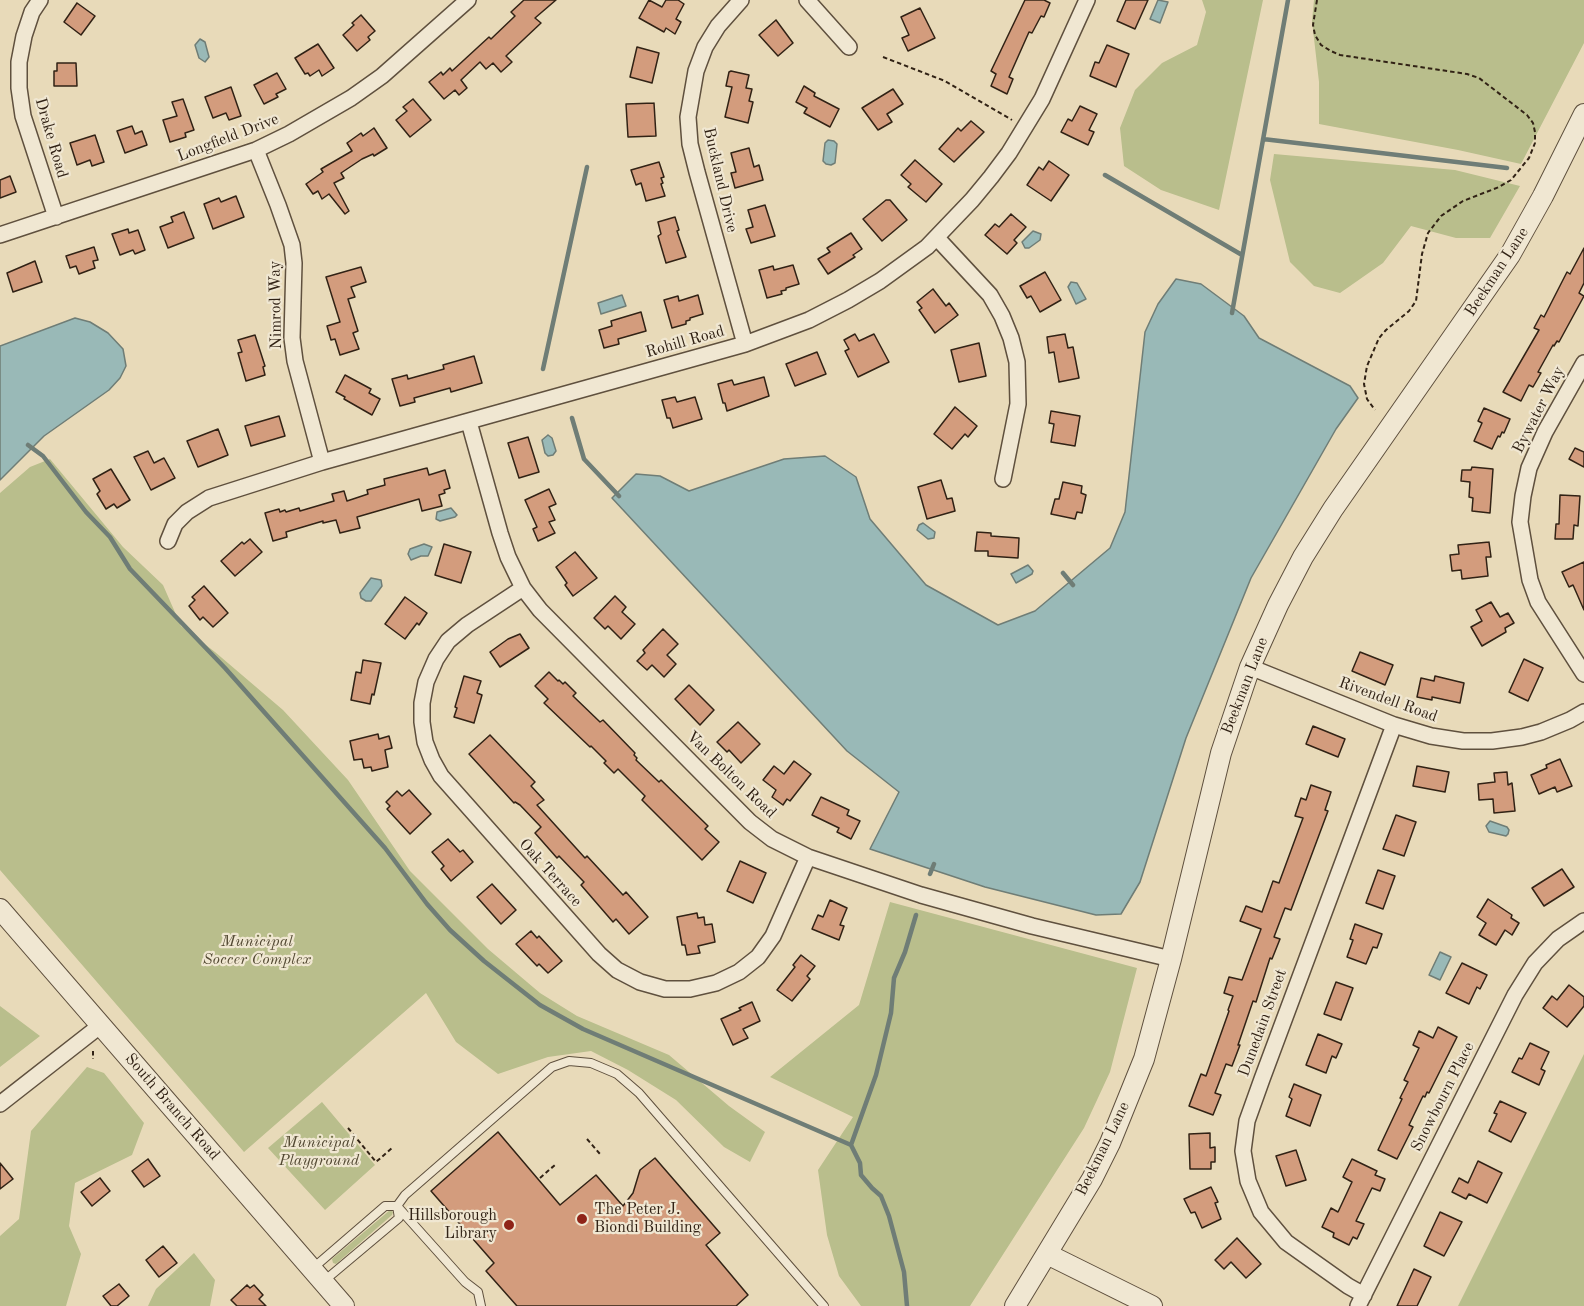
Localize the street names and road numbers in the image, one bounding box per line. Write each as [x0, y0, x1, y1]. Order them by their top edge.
street label: Drake Road [30, 96, 72, 180]
street label: Longfield Drive [174, 110, 282, 166]
street label: Buckland Drive [699, 126, 741, 234]
street label: Beekman Lane [1461, 224, 1533, 320]
street label: Nimrod Way [266, 261, 286, 349]
street label: Rohill Road [643, 322, 727, 362]
street label: Bywater Way [1509, 363, 1569, 457]
street label: Beekman Lane [1218, 635, 1272, 737]
street label: Rivendell Road [1336, 673, 1440, 727]
street label: Van Bolton Road [682, 727, 780, 823]
street label: Oak Terrace [514, 835, 586, 911]
street label: Dunedain Street [1235, 967, 1291, 1079]
street label: Snowbourn Place [1407, 1039, 1479, 1155]
street label: South Branch Road [120, 1050, 224, 1164]
street label: Beekman Lane [1072, 1099, 1134, 1199]

